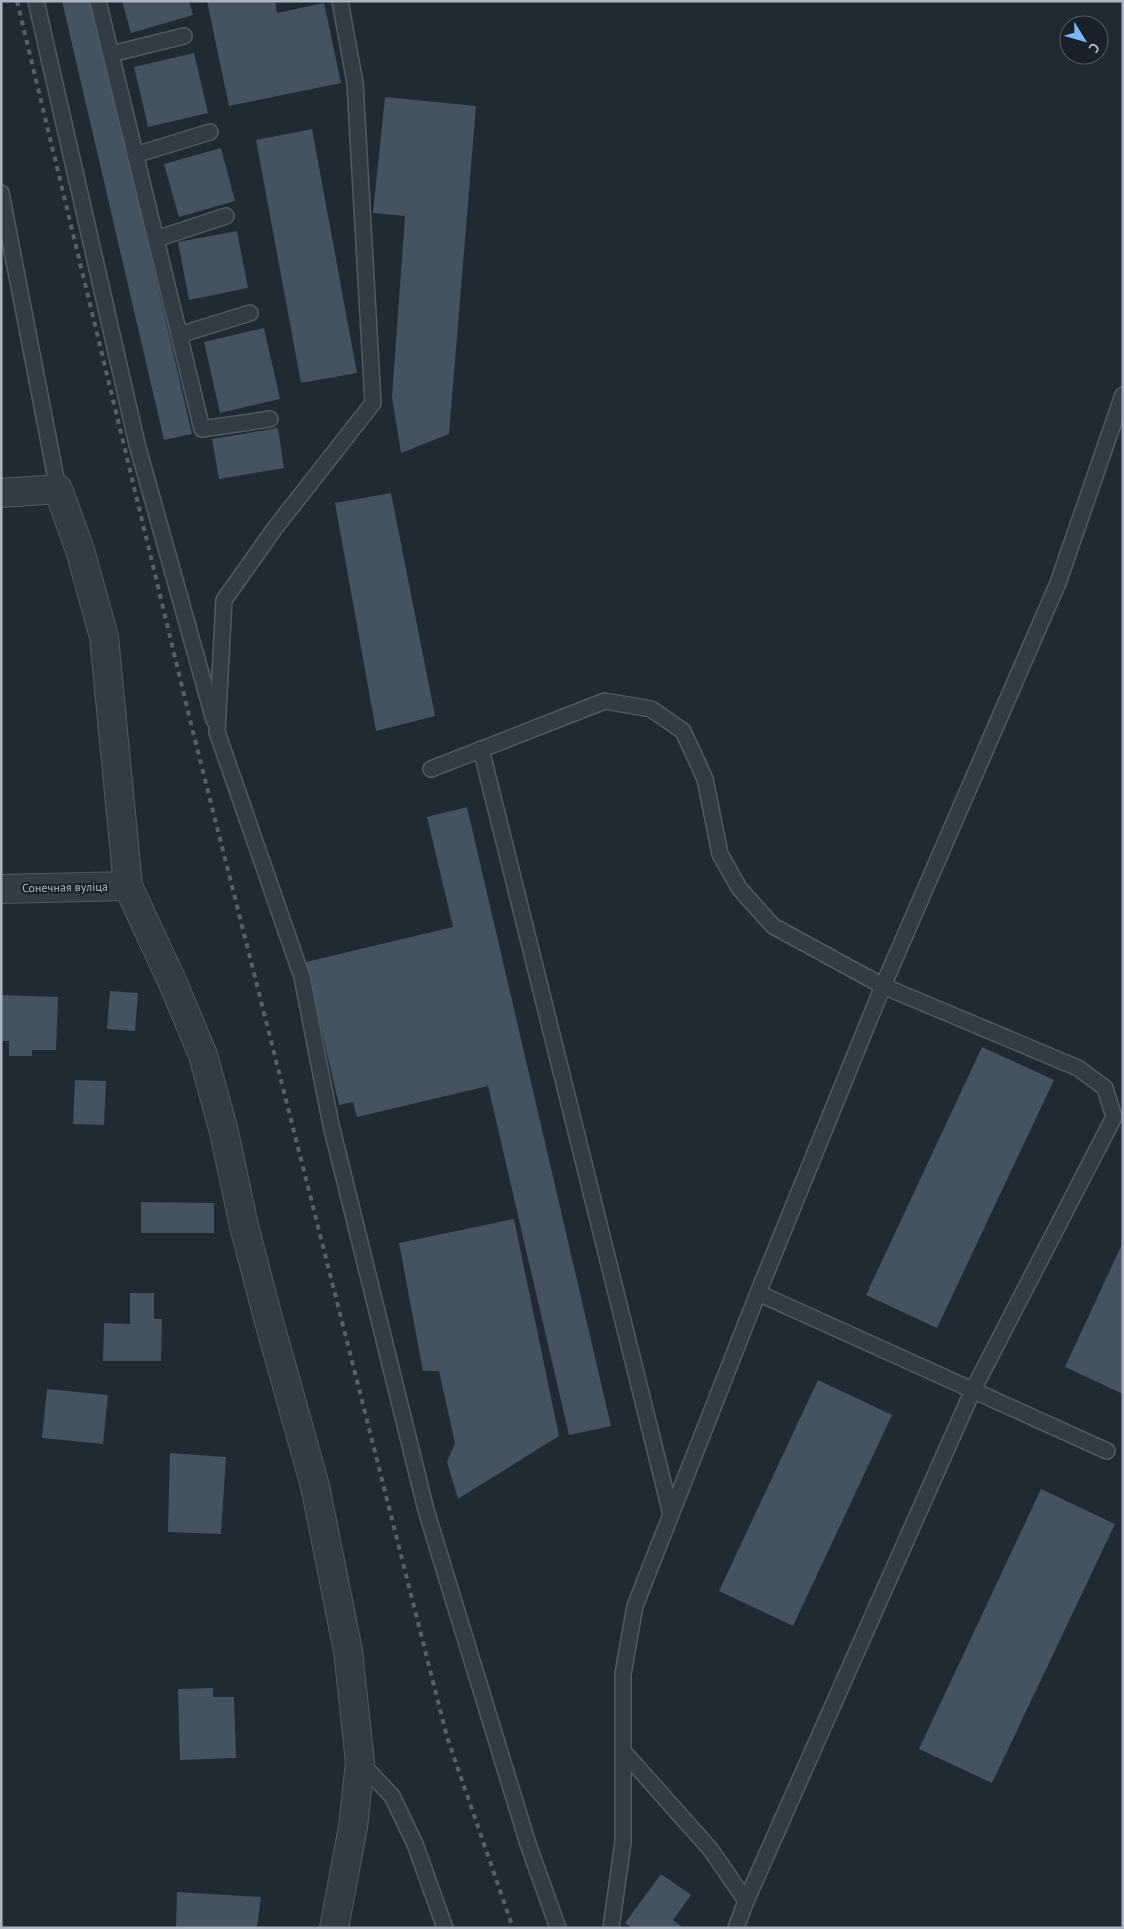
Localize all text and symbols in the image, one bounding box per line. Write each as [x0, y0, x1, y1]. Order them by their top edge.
north arrow [1059, 15, 1109, 65]
text: С [1085, 39, 1104, 57]
street label: Сонечная вуліца [22, 879, 108, 895]

